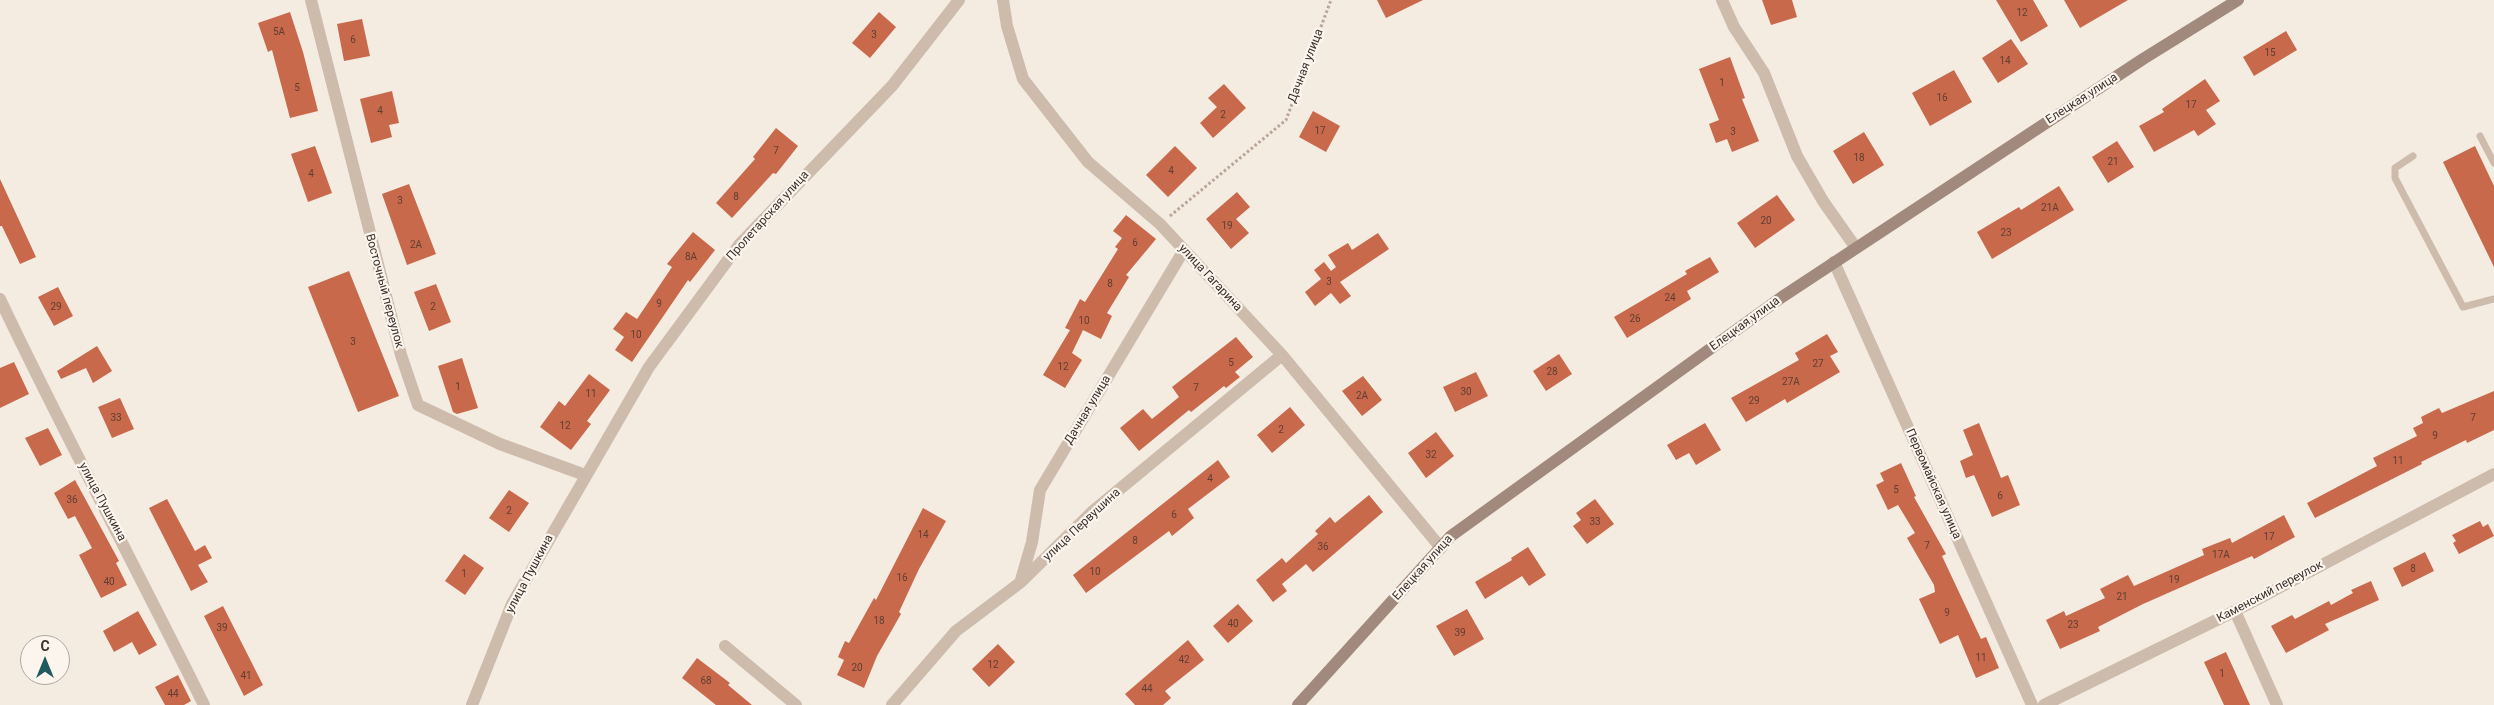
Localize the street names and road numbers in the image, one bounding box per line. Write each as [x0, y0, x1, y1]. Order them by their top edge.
street label: Дачная улица [1285, 27, 1327, 105]
street label: Елецкая улица [2043, 70, 2121, 128]
street label: Пролетарская улица [724, 168, 812, 264]
street label: Восточный переулок [362, 232, 406, 350]
street label: улица Гагарина [1175, 241, 1245, 315]
street label: Елецкая улица [1707, 294, 1783, 354]
street label: Дачная улица [1062, 373, 1114, 447]
street label: Первомайская улица [1902, 426, 1964, 542]
street label: улица Пушкина [75, 460, 129, 544]
street label: улица Первушина [1040, 486, 1124, 564]
street label: улица Пушкина [503, 532, 557, 616]
street label: Елецкая улица [1390, 532, 1456, 604]
street label: Каменский переулок [2215, 558, 2325, 626]

